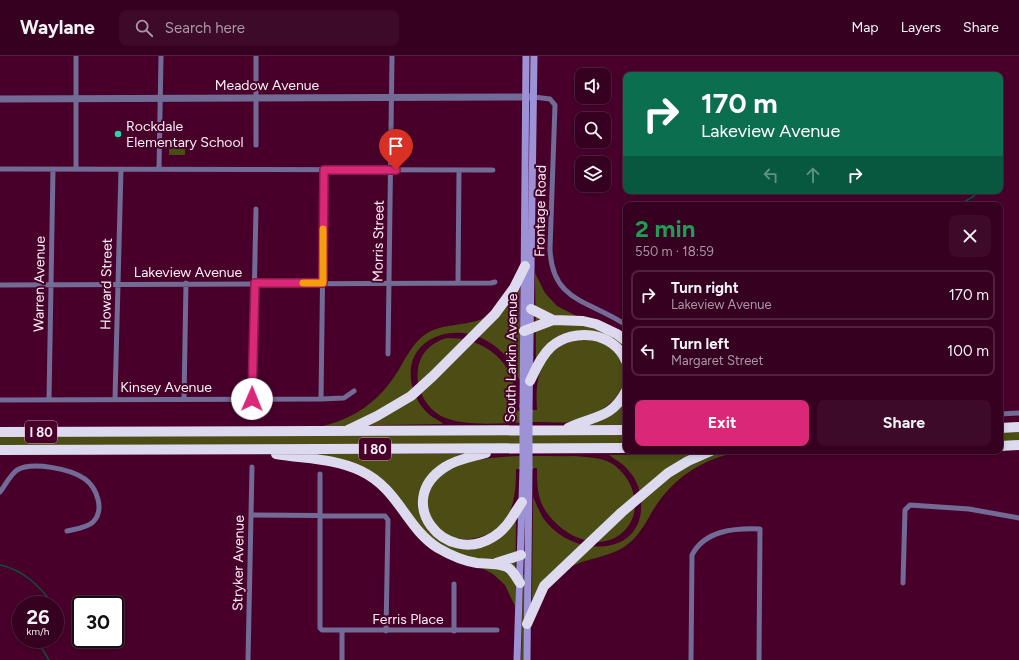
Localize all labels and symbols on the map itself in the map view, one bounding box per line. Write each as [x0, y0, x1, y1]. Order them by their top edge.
street label: Meadow Avenue [215, 77, 320, 94]
place label: Rockdale Elementary School [126, 118, 244, 151]
marker: Rockdale Elementary School [113, 129, 123, 139]
pin [379, 129, 413, 170]
street label: Frontage Road [531, 165, 550, 257]
street label: Morris Street [369, 200, 388, 282]
street label: Warren Avenue [30, 236, 49, 332]
street label: Howard Street [97, 238, 116, 330]
street label: Lakeview Avenue [134, 264, 242, 281]
street label: South Larkin Avenue [502, 293, 521, 423]
position arrow [231, 378, 273, 420]
street label: Kinsey Avenue [120, 379, 212, 396]
road number: I 80 [25, 421, 57, 443]
road number: I 80 [359, 438, 391, 460]
street label: Stryker Avenue [229, 515, 248, 611]
speed limit sign: 30 [72, 596, 124, 648]
street label: Ferris Place [372, 611, 444, 628]

